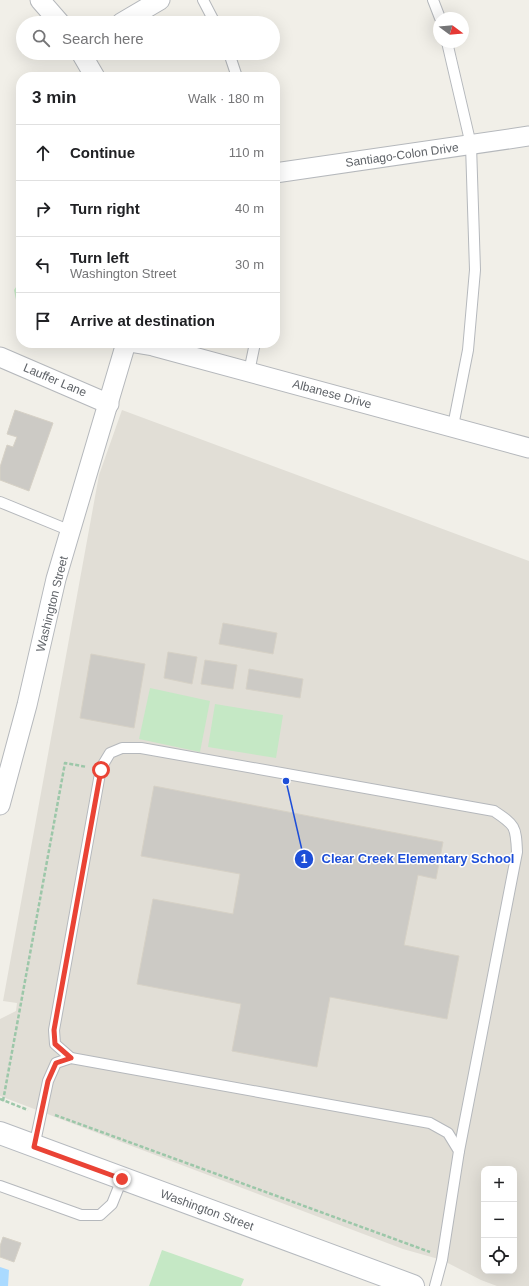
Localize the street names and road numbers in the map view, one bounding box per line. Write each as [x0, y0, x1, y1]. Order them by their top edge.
street label: Santiago-Colon Drive [345, 140, 460, 170]
street label: Lauffer Lane [21, 360, 89, 400]
street label: Albanese Drive [291, 377, 373, 411]
street label: Washington Street [33, 554, 71, 653]
street label: Washington Street [158, 1187, 256, 1234]

